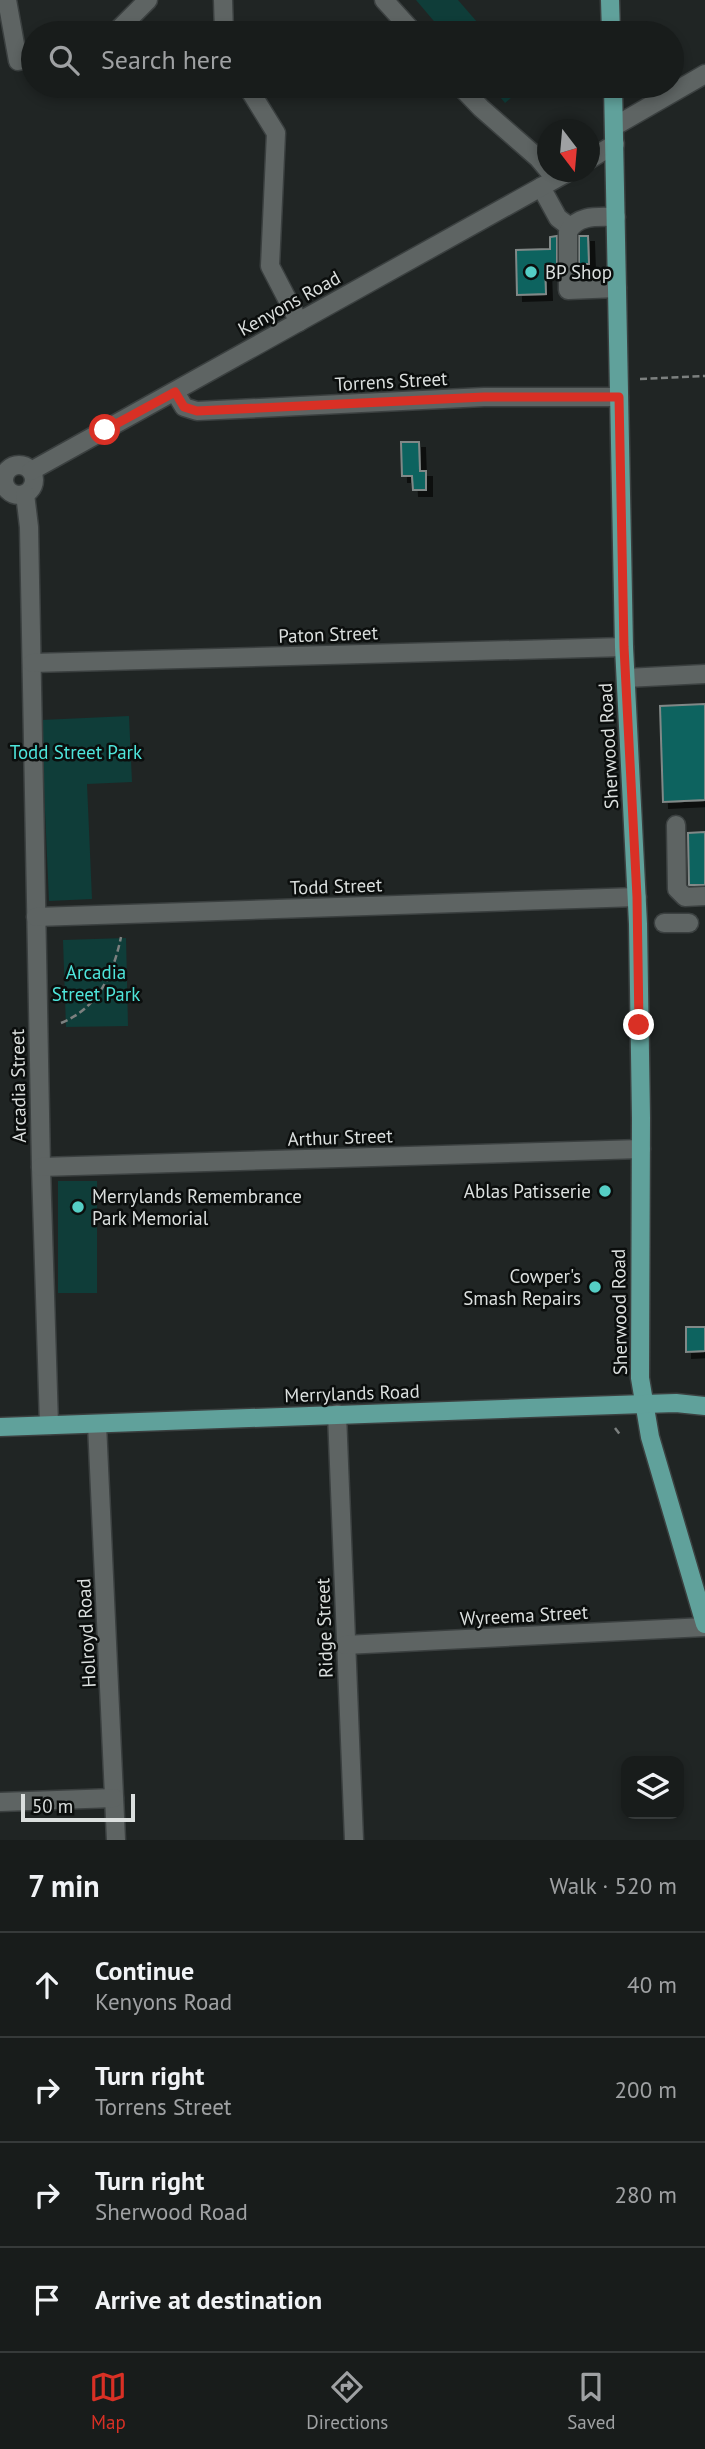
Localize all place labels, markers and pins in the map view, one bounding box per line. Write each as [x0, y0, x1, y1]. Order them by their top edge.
place label: BP Shop [545, 260, 612, 284]
marker: BP Shop [523, 264, 539, 280]
place label: Ablas Patisserie [464, 1179, 591, 1203]
marker: Ablas Patisserie [597, 1183, 613, 1199]
place label: Merrylands Remembrance Park Memorial [92, 1184, 302, 1230]
marker: Merrylands Remembrance Park Memorial [70, 1199, 86, 1215]
place label: Cowper's Smash Repairs [463, 1264, 581, 1310]
marker: Cowper's Smash Repairs [587, 1279, 603, 1295]

